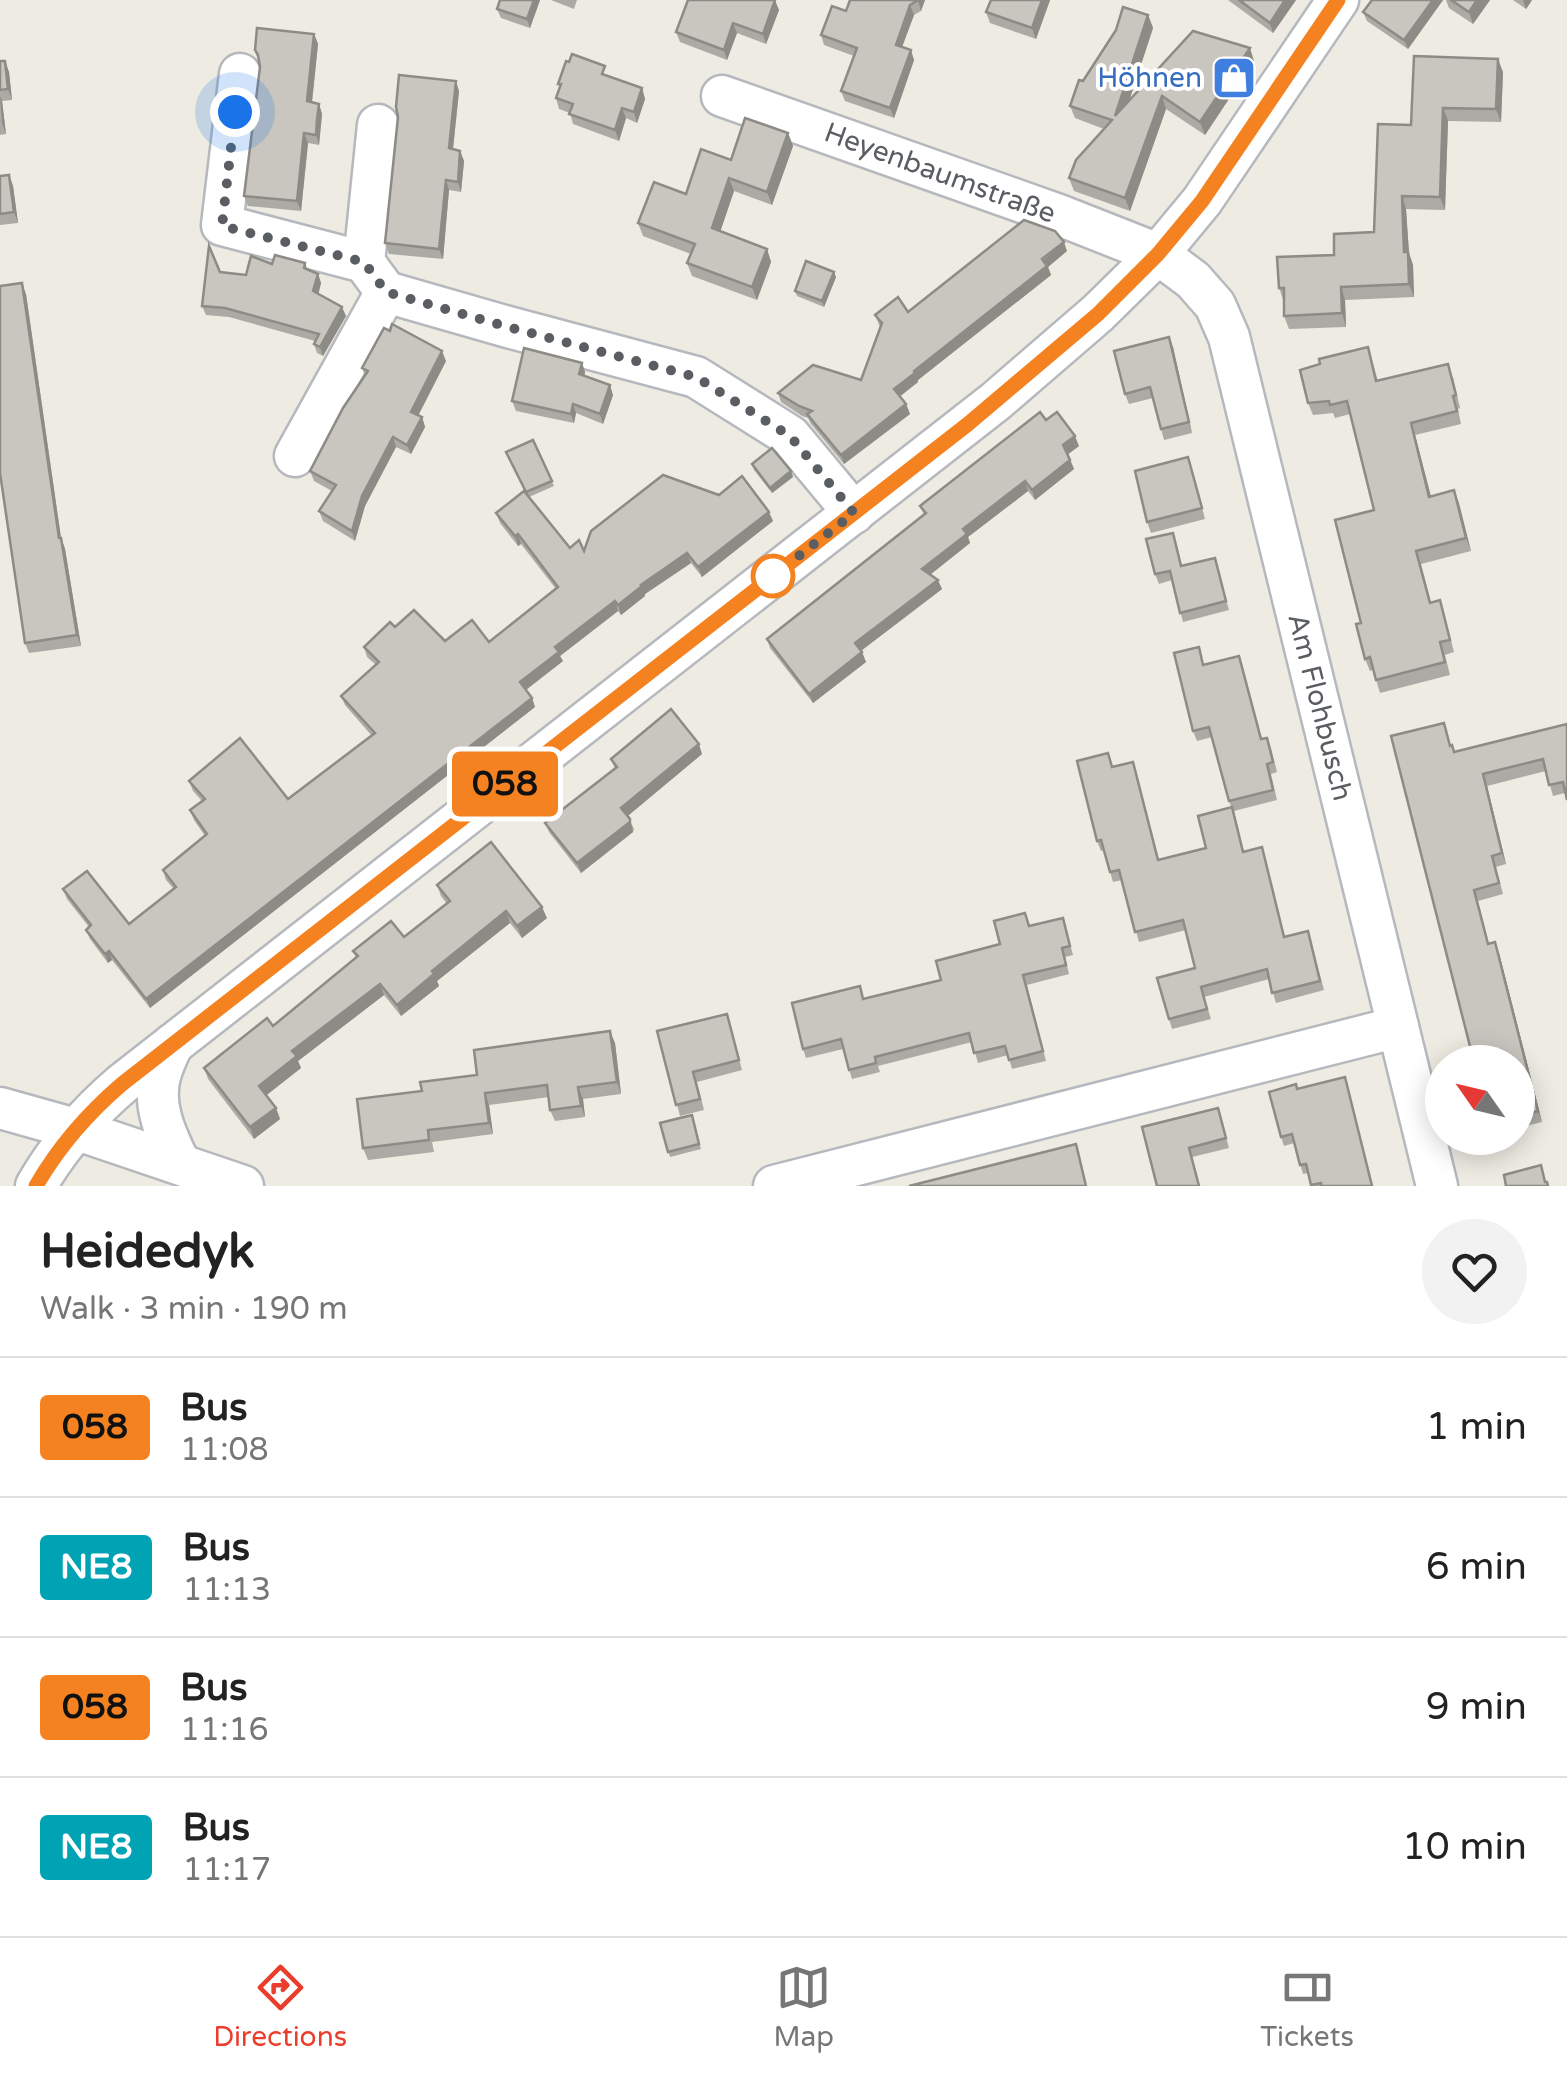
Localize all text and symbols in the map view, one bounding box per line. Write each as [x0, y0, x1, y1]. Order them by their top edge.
shop icon: Höhnen [1211, 55, 1257, 101]
place label: Höhnen [1097, 61, 1202, 95]
your location [210, 87, 260, 137]
street label: Heyenbaumstraße [820, 115, 1060, 231]
unlabelled marker [752, 555, 794, 597]
street label: Am Flohbusch [1280, 610, 1360, 804]
line badge: 058 [448, 752, 562, 816]
text: 058 [472, 763, 538, 805]
north arrow [1425, 1045, 1535, 1155]
map controls [1425, 1045, 1535, 1155]
button: heart [1422, 1219, 1527, 1324]
text: Heidedyk [40, 1223, 254, 1281]
text: Walk · 3 min · 190 m [40, 1290, 348, 1328]
text: Bus [180, 1385, 247, 1431]
text: 1 min [1426, 1404, 1527, 1450]
text: 058 [62, 1406, 128, 1448]
text: 11:08 [180, 1431, 269, 1469]
text: Bus [182, 1525, 250, 1571]
text: 6 min [1426, 1544, 1527, 1590]
text: NE8 [60, 1546, 132, 1588]
text: 11:13 [182, 1571, 271, 1609]
text: Bus [180, 1665, 247, 1711]
text: 9 min [1426, 1684, 1527, 1730]
text: 058 [62, 1686, 128, 1728]
text: 11:16 [180, 1711, 269, 1749]
text: Bus [182, 1805, 250, 1851]
text: 10 min [1402, 1824, 1527, 1870]
text: NE8 [60, 1826, 132, 1868]
text: 11:17 [182, 1851, 271, 1889]
tab: Directions [213, 1960, 347, 2054]
tab: Map [773, 1960, 834, 2054]
tab: Tickets [1260, 1960, 1354, 2054]

